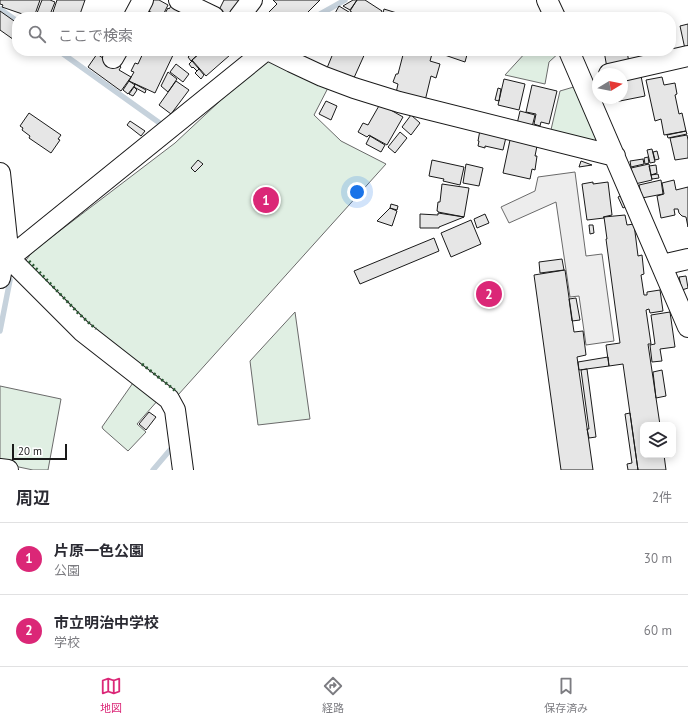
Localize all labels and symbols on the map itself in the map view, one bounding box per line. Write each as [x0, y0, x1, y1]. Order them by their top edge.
north arrow [592, 68, 628, 104]
your location [347, 182, 367, 202]
pin: 1 [253, 185, 279, 215]
pin: 2 [476, 279, 502, 309]
scale bar [12, 442, 67, 461]

